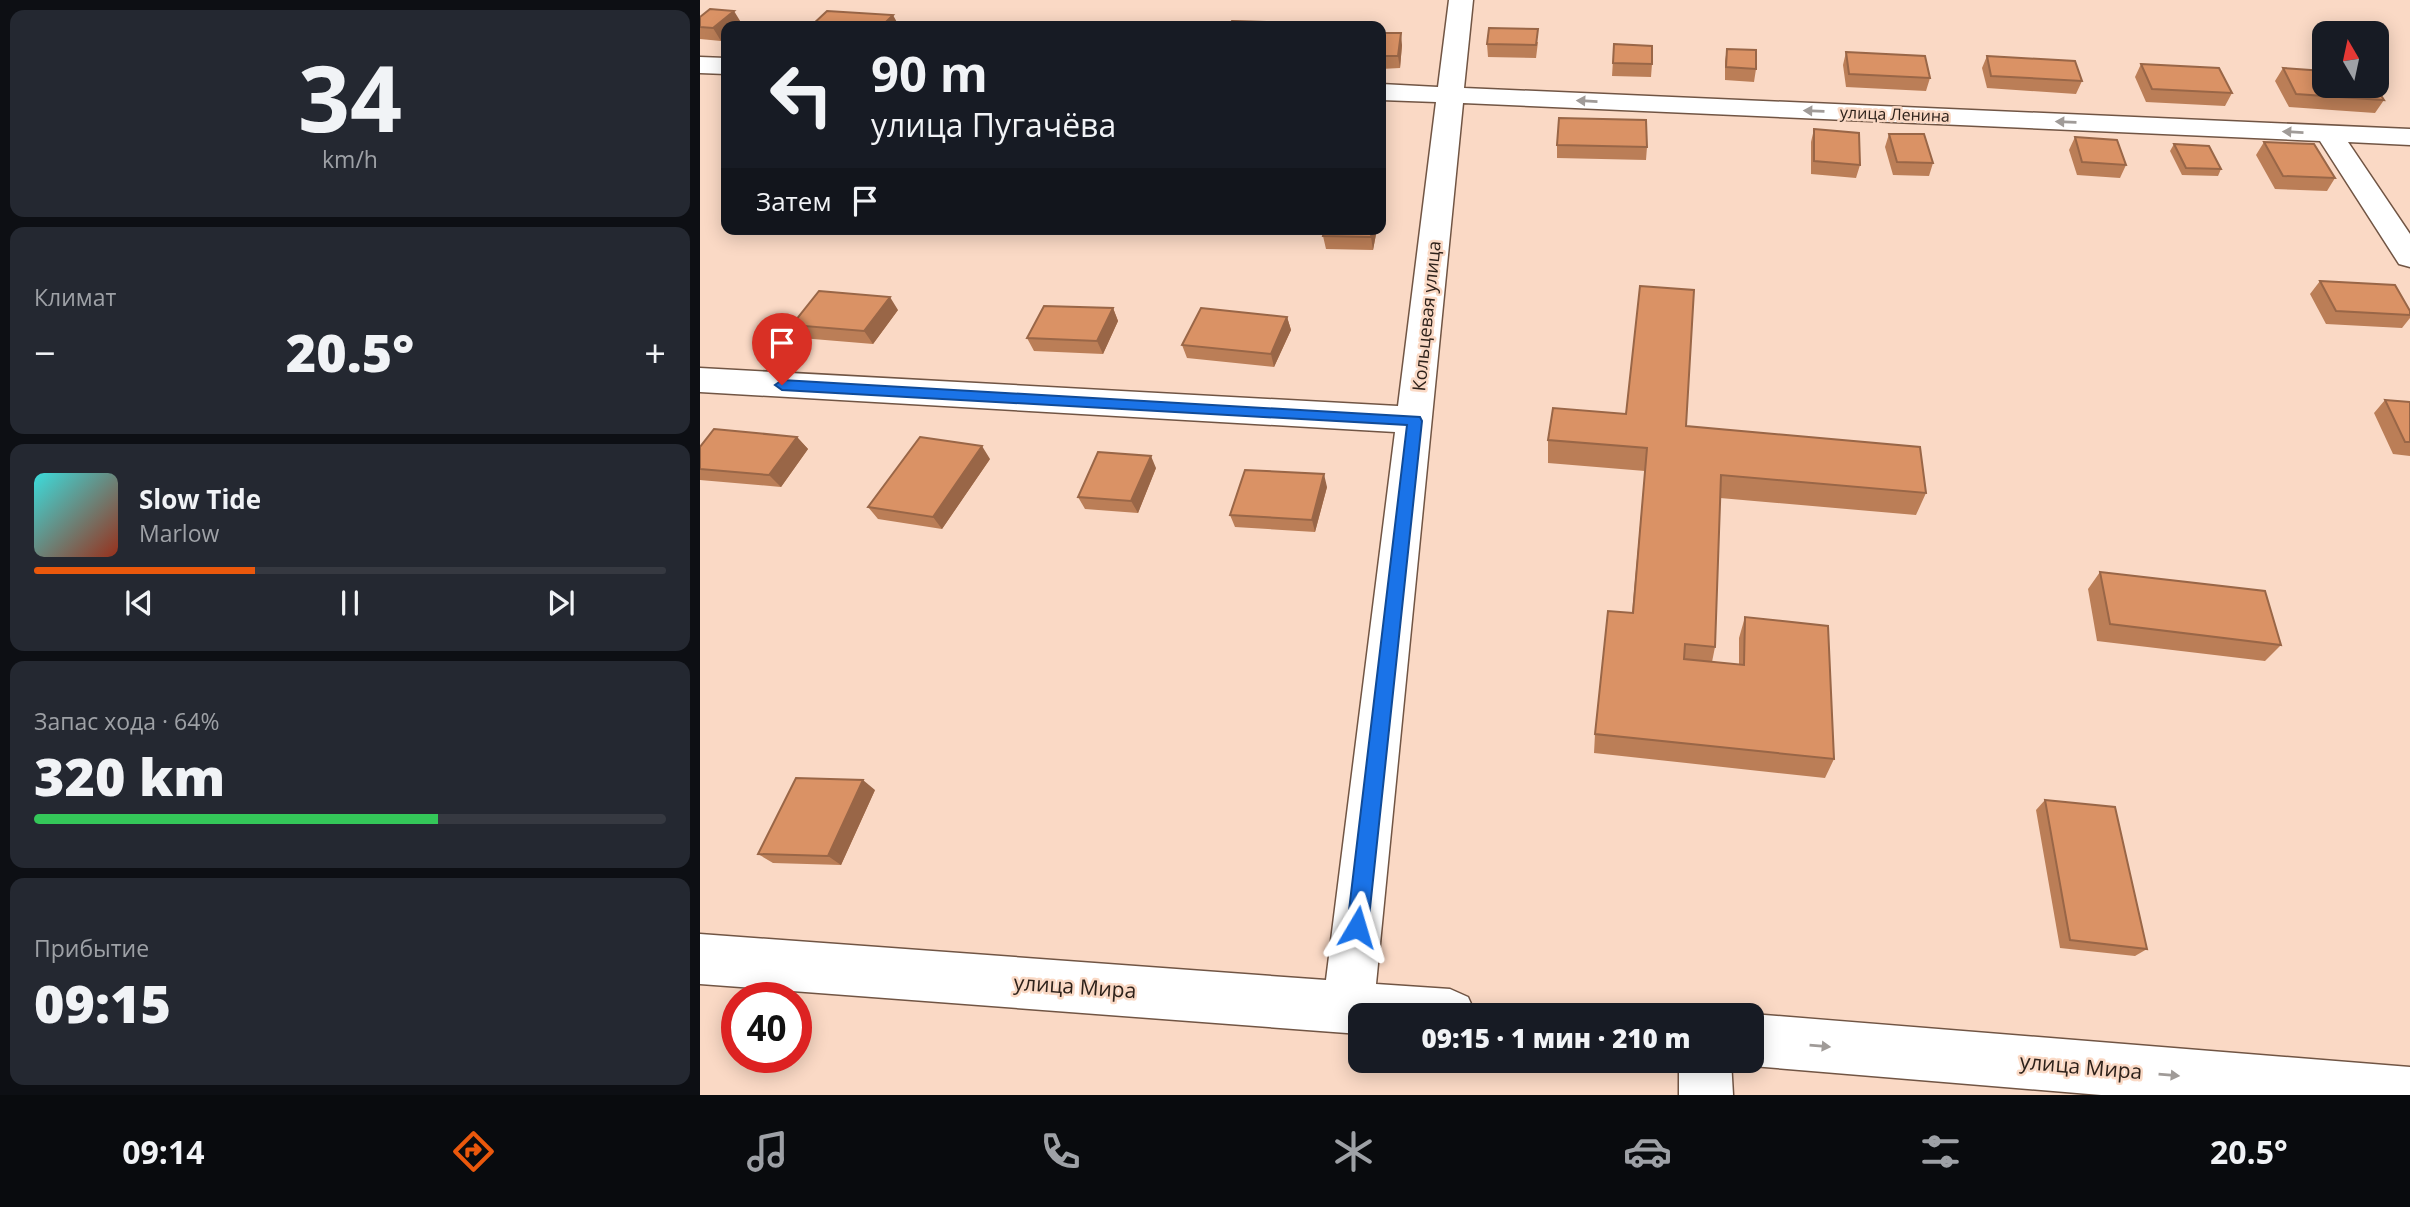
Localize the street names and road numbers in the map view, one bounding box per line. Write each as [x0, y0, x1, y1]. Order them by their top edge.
street label: улица Ленина [1840, 101, 1950, 127]
street label: Кольцевая улица [1406, 239, 1446, 392]
street label: улица Мира [1013, 968, 1137, 1004]
street label: улица Мира [2019, 1047, 2144, 1085]

